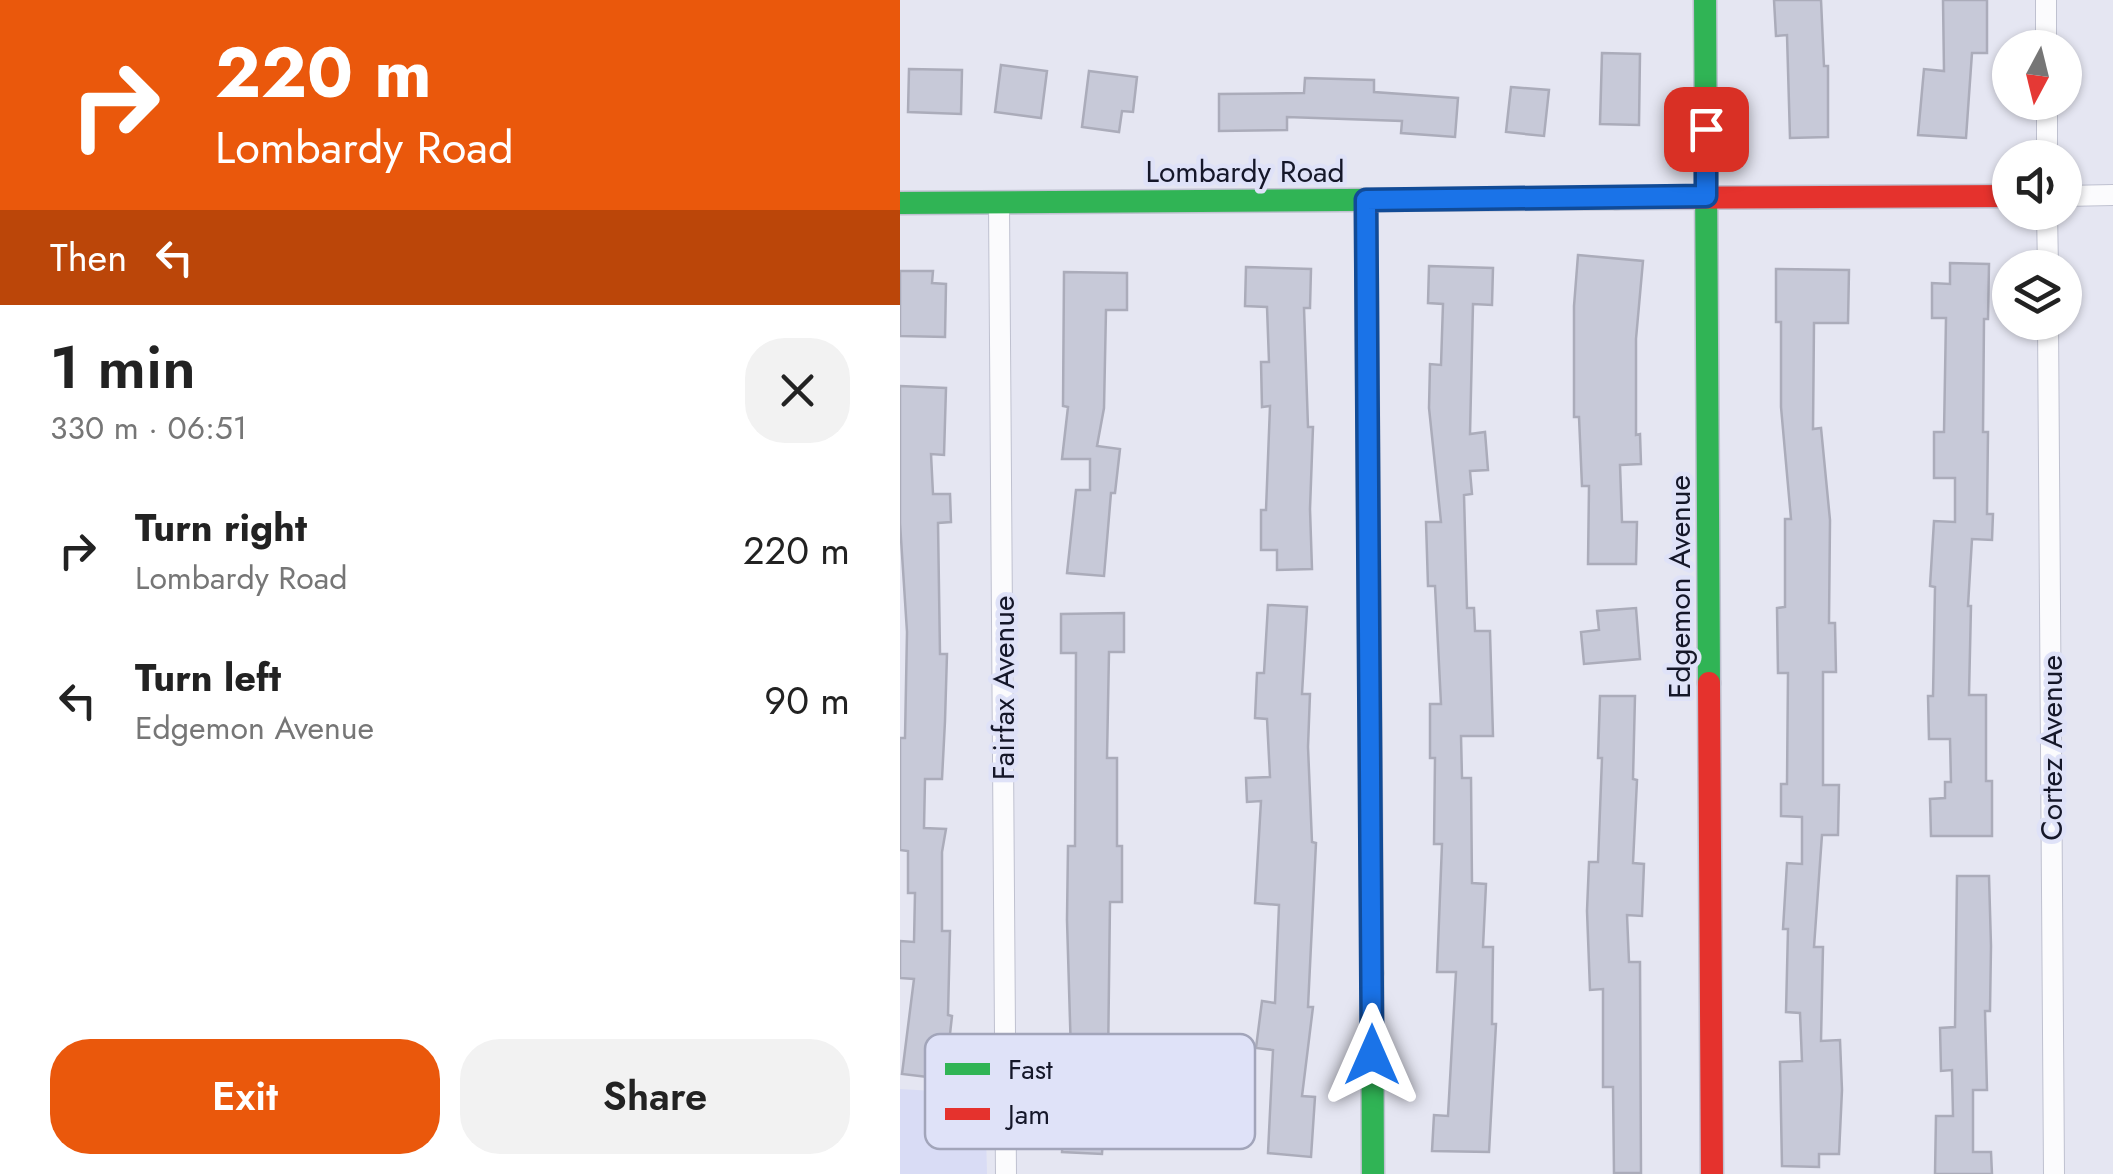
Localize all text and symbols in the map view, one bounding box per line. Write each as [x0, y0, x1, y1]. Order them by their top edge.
text: 220 m [215, 22, 432, 123]
north arrow [1992, 30, 2082, 120]
map controls [1992, 30, 2082, 340]
icon: right [50, 40, 180, 170]
pin [1664, 87, 1749, 172]
icon: arrive [1679, 102, 1734, 157]
text: Lombardy Road [215, 115, 514, 180]
button: sound [1992, 140, 2082, 230]
street label: Lombardy Road [1145, 150, 1345, 193]
text: Then [50, 230, 127, 285]
icon: left [147, 230, 202, 285]
button: layers [1992, 250, 2082, 340]
text: 1 min [50, 324, 196, 411]
button: close [745, 338, 850, 443]
text: 330 m · 06:51 [50, 405, 247, 451]
street label: Edgemon Avenue [1658, 475, 1701, 699]
text: Turn right [135, 500, 307, 555]
icon: right [50, 523, 105, 578]
text: 220 m [743, 523, 850, 578]
text: Lombardy Road [135, 555, 347, 601]
street label: Fairfax Avenue [982, 596, 1025, 780]
text: Turn left [135, 650, 281, 705]
street label: Cortez Avenue [2030, 655, 2073, 841]
icon: left [50, 673, 105, 728]
text: 90 m [764, 673, 850, 728]
text: Edgemon Avenue [135, 705, 374, 751]
position arrow [1320, 1003, 1424, 1107]
legend [925, 1034, 1255, 1149]
button: Exit [50, 1039, 440, 1154]
button: Share [460, 1039, 850, 1154]
text: Fast [1008, 1049, 1053, 1090]
text: Jam [1004, 1094, 1050, 1135]

